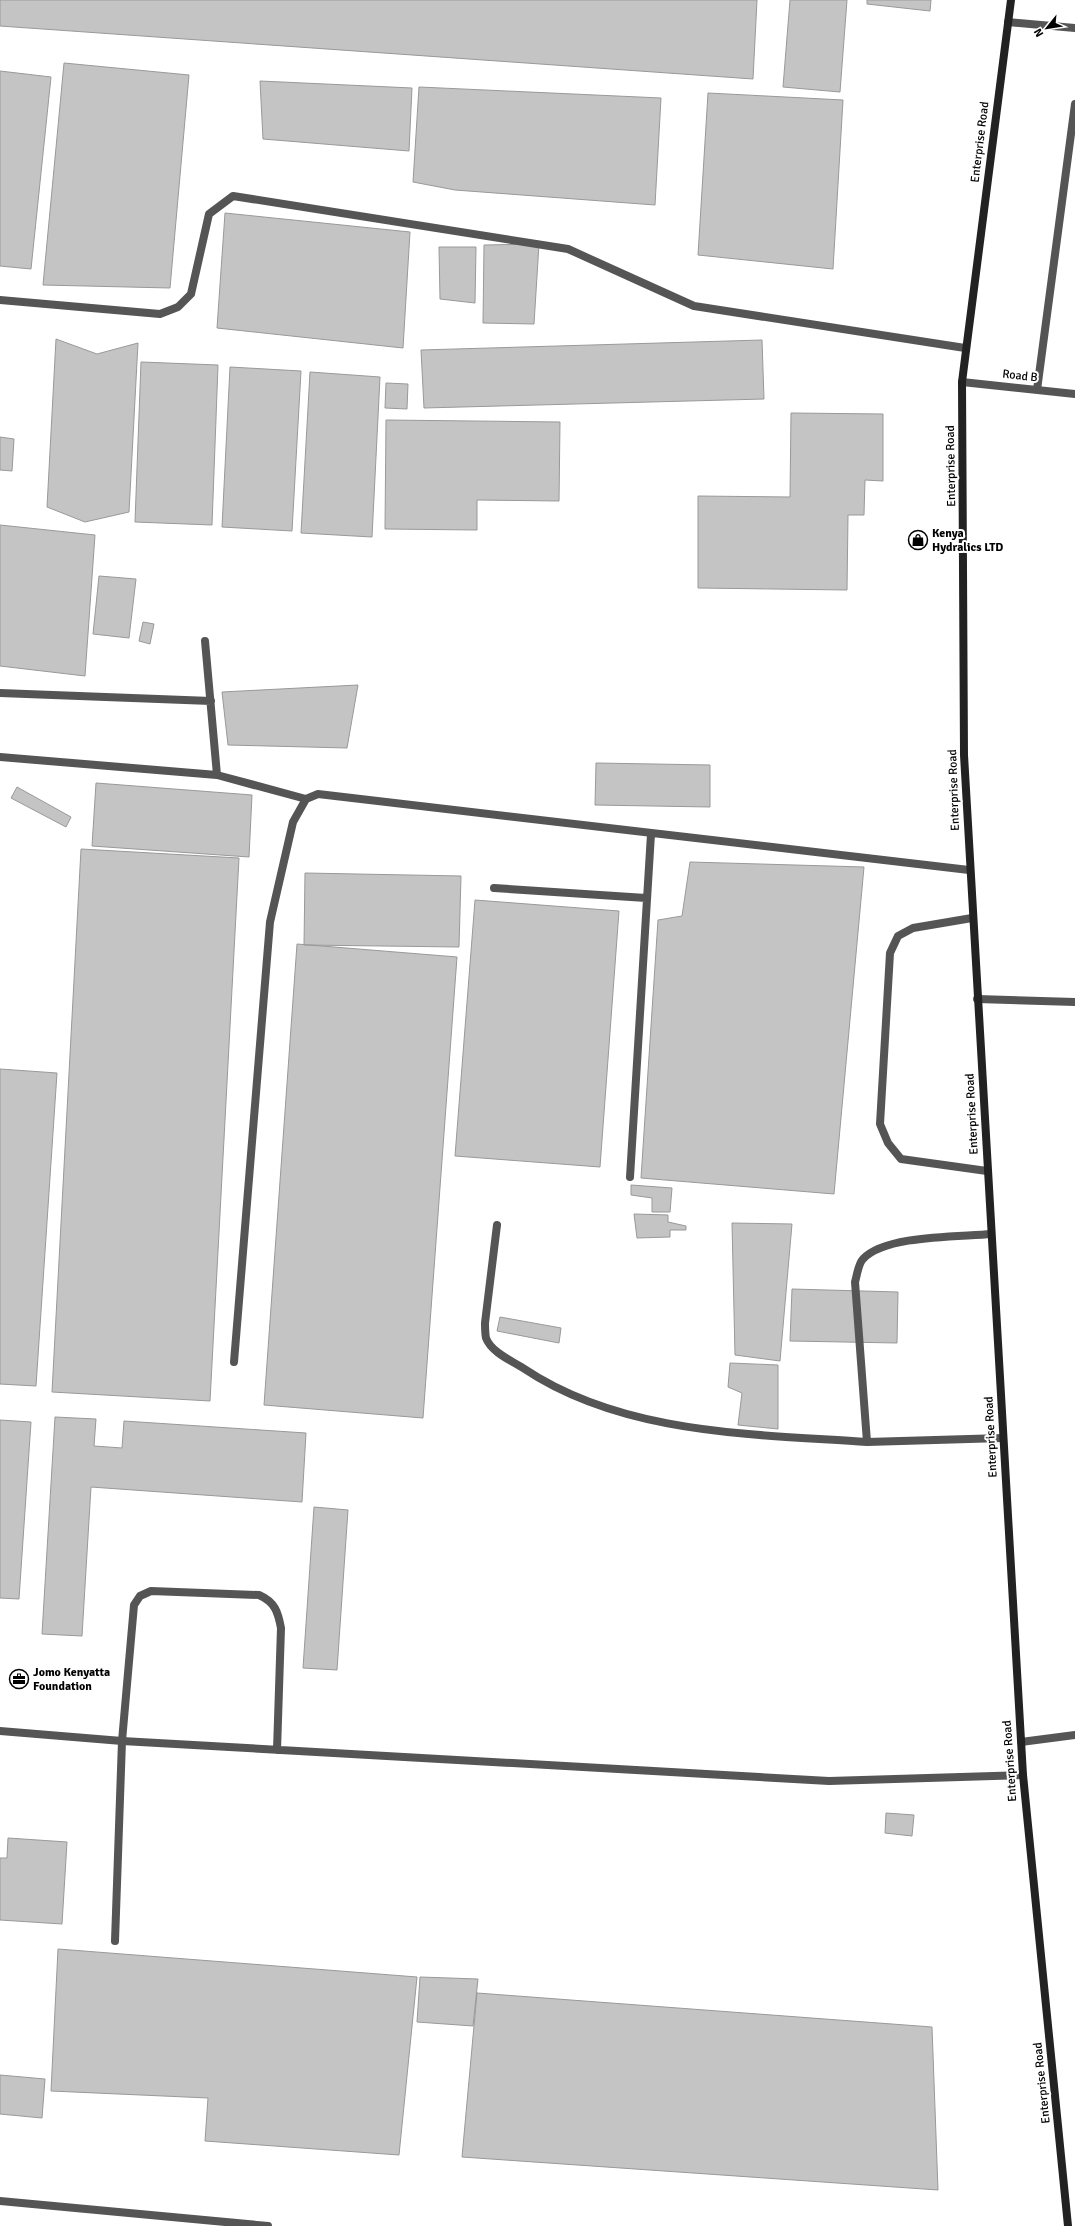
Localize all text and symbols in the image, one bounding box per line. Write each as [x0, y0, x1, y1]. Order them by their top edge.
north arrow [1027, 8, 1067, 48]
text: N [1031, 26, 1046, 39]
street label: Enterprise Road [968, 101, 992, 183]
street label: Road B [1002, 367, 1038, 385]
street label: Enterprise Road [943, 425, 959, 507]
place label: Kenya Hydralics LTD [932, 526, 1003, 555]
shop icon: Kenya Hydralics LTD [907, 529, 929, 551]
street label: Enterprise Road [945, 749, 963, 831]
street label: Enterprise Road [962, 1073, 982, 1155]
street label: Enterprise Road [981, 1396, 1001, 1478]
place label: Jomo Kenyatta Foundation [33, 1665, 110, 1694]
office icon: Jomo Kenyatta Foundation [8, 1668, 30, 1690]
street label: Enterprise Road [1000, 1720, 1020, 1802]
street label: Enterprise Road [1030, 2042, 1054, 2124]

